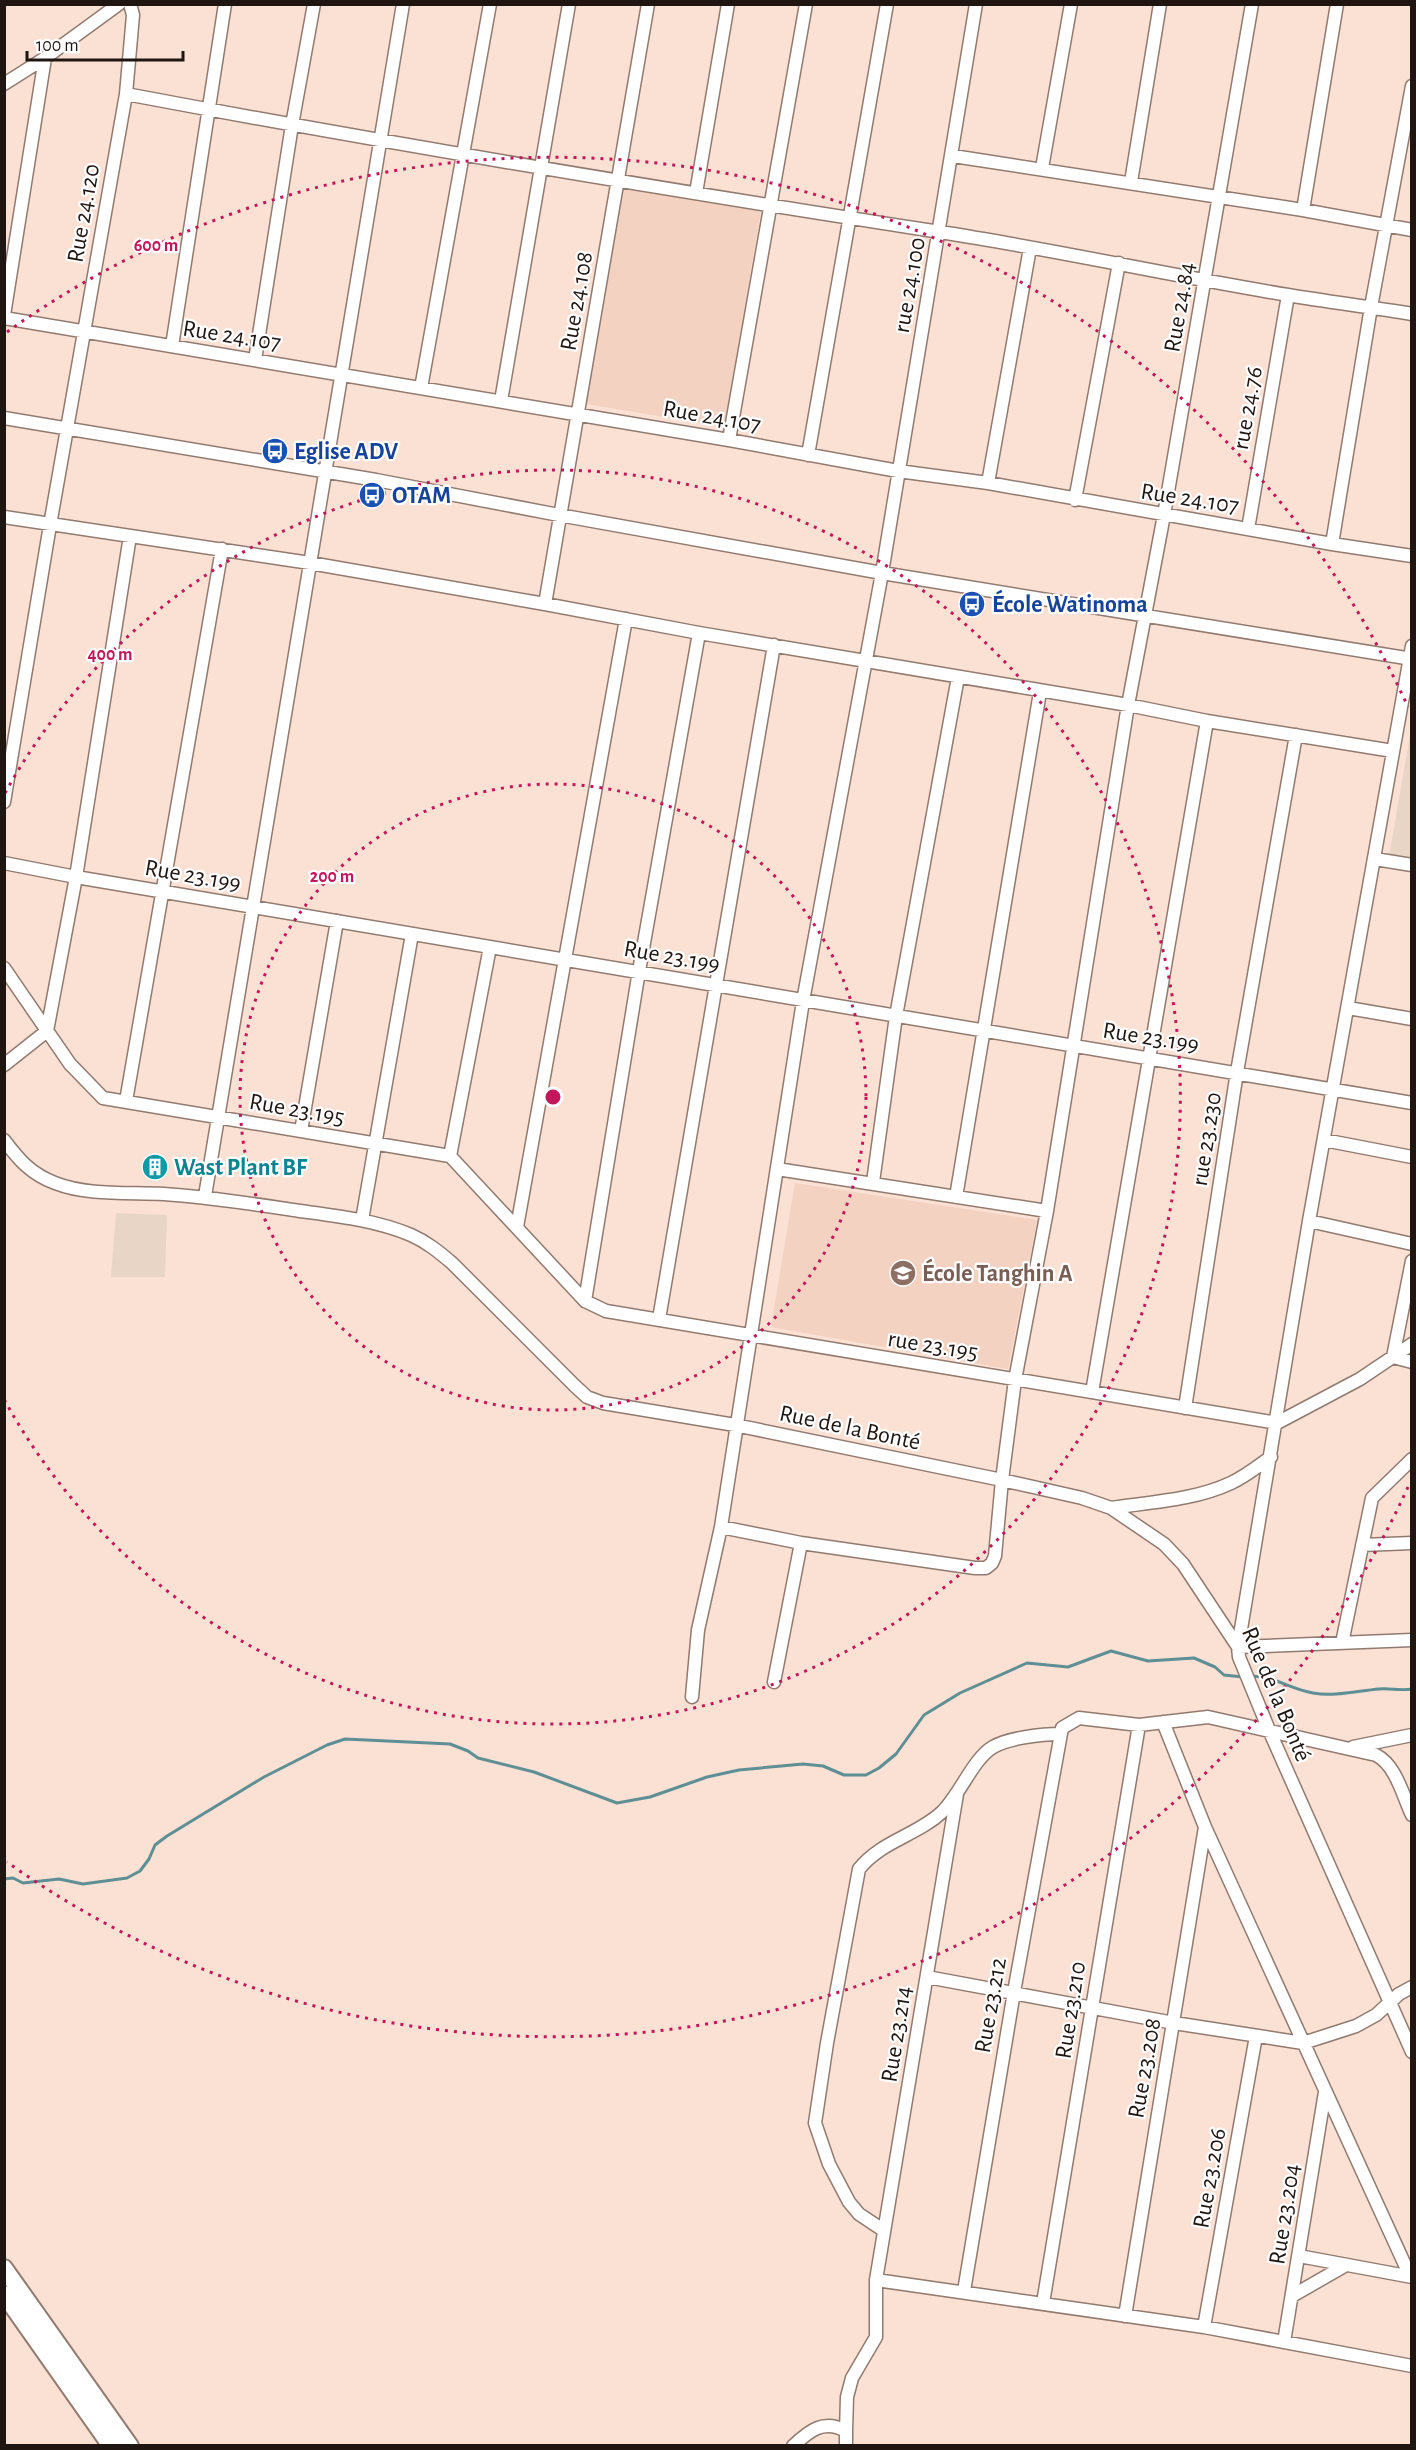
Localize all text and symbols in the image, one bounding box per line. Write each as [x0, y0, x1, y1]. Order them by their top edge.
scale bar [27, 24, 183, 62]
text: 100 m [36, 37, 79, 55]
street label: Rue 24.120 [63, 162, 104, 264]
street label: rue 24.100 [890, 236, 930, 335]
text: 600 m [134, 237, 178, 255]
street label: Rue 24.108 [556, 250, 598, 353]
street label: Rue 24.84 [1160, 260, 1200, 354]
street label: Rue 24.107 [181, 316, 283, 356]
street label: rue 24.76 [1229, 365, 1267, 452]
street label: Rue 24.107 [661, 397, 763, 437]
bus stop icon: Eglise ADV [260, 436, 290, 466]
place label: Eglise ADV [294, 440, 399, 464]
street label: Rue 24.107 [1139, 479, 1241, 519]
bus stop icon: OTAM [357, 480, 387, 510]
place label: OTAM [392, 484, 451, 508]
bus stop icon: École Watinoma [957, 589, 987, 619]
place label: École Watinoma [992, 589, 1148, 617]
text: 400 m [87, 646, 133, 664]
street label: Rue 23.199 [143, 856, 243, 896]
text: 200 m [310, 868, 354, 886]
street label: Rue 23.199 [622, 937, 722, 977]
street label: Rue 23.199 [1101, 1019, 1201, 1057]
centre of rings [543, 1087, 563, 1107]
street label: Rue 23.195 [247, 1090, 346, 1130]
street label: rue 23.230 [1188, 1090, 1226, 1188]
building icon: Wast Plant BF [140, 1152, 170, 1182]
place label: Wast Plant BF [174, 1156, 308, 1180]
school or university icon: École Tanghin A [888, 1258, 918, 1288]
place label: École Tanghin A [922, 1258, 1073, 1286]
street label: rue 23.195 [886, 1327, 980, 1365]
street label: Rue de la Bonté [777, 1401, 922, 1455]
street label: Rue de la Bonté [1237, 1624, 1315, 1765]
street label: Rue 23.212 [971, 1956, 1011, 2055]
street label: Rue 23.210 [1051, 1960, 1091, 2061]
street label: Rue 23.214 [878, 1984, 916, 2084]
street label: Rue 23.208 [1124, 2016, 1166, 2120]
street label: Rue 23.206 [1189, 2126, 1231, 2230]
street label: Rue 23.204 [1265, 2162, 1305, 2266]

